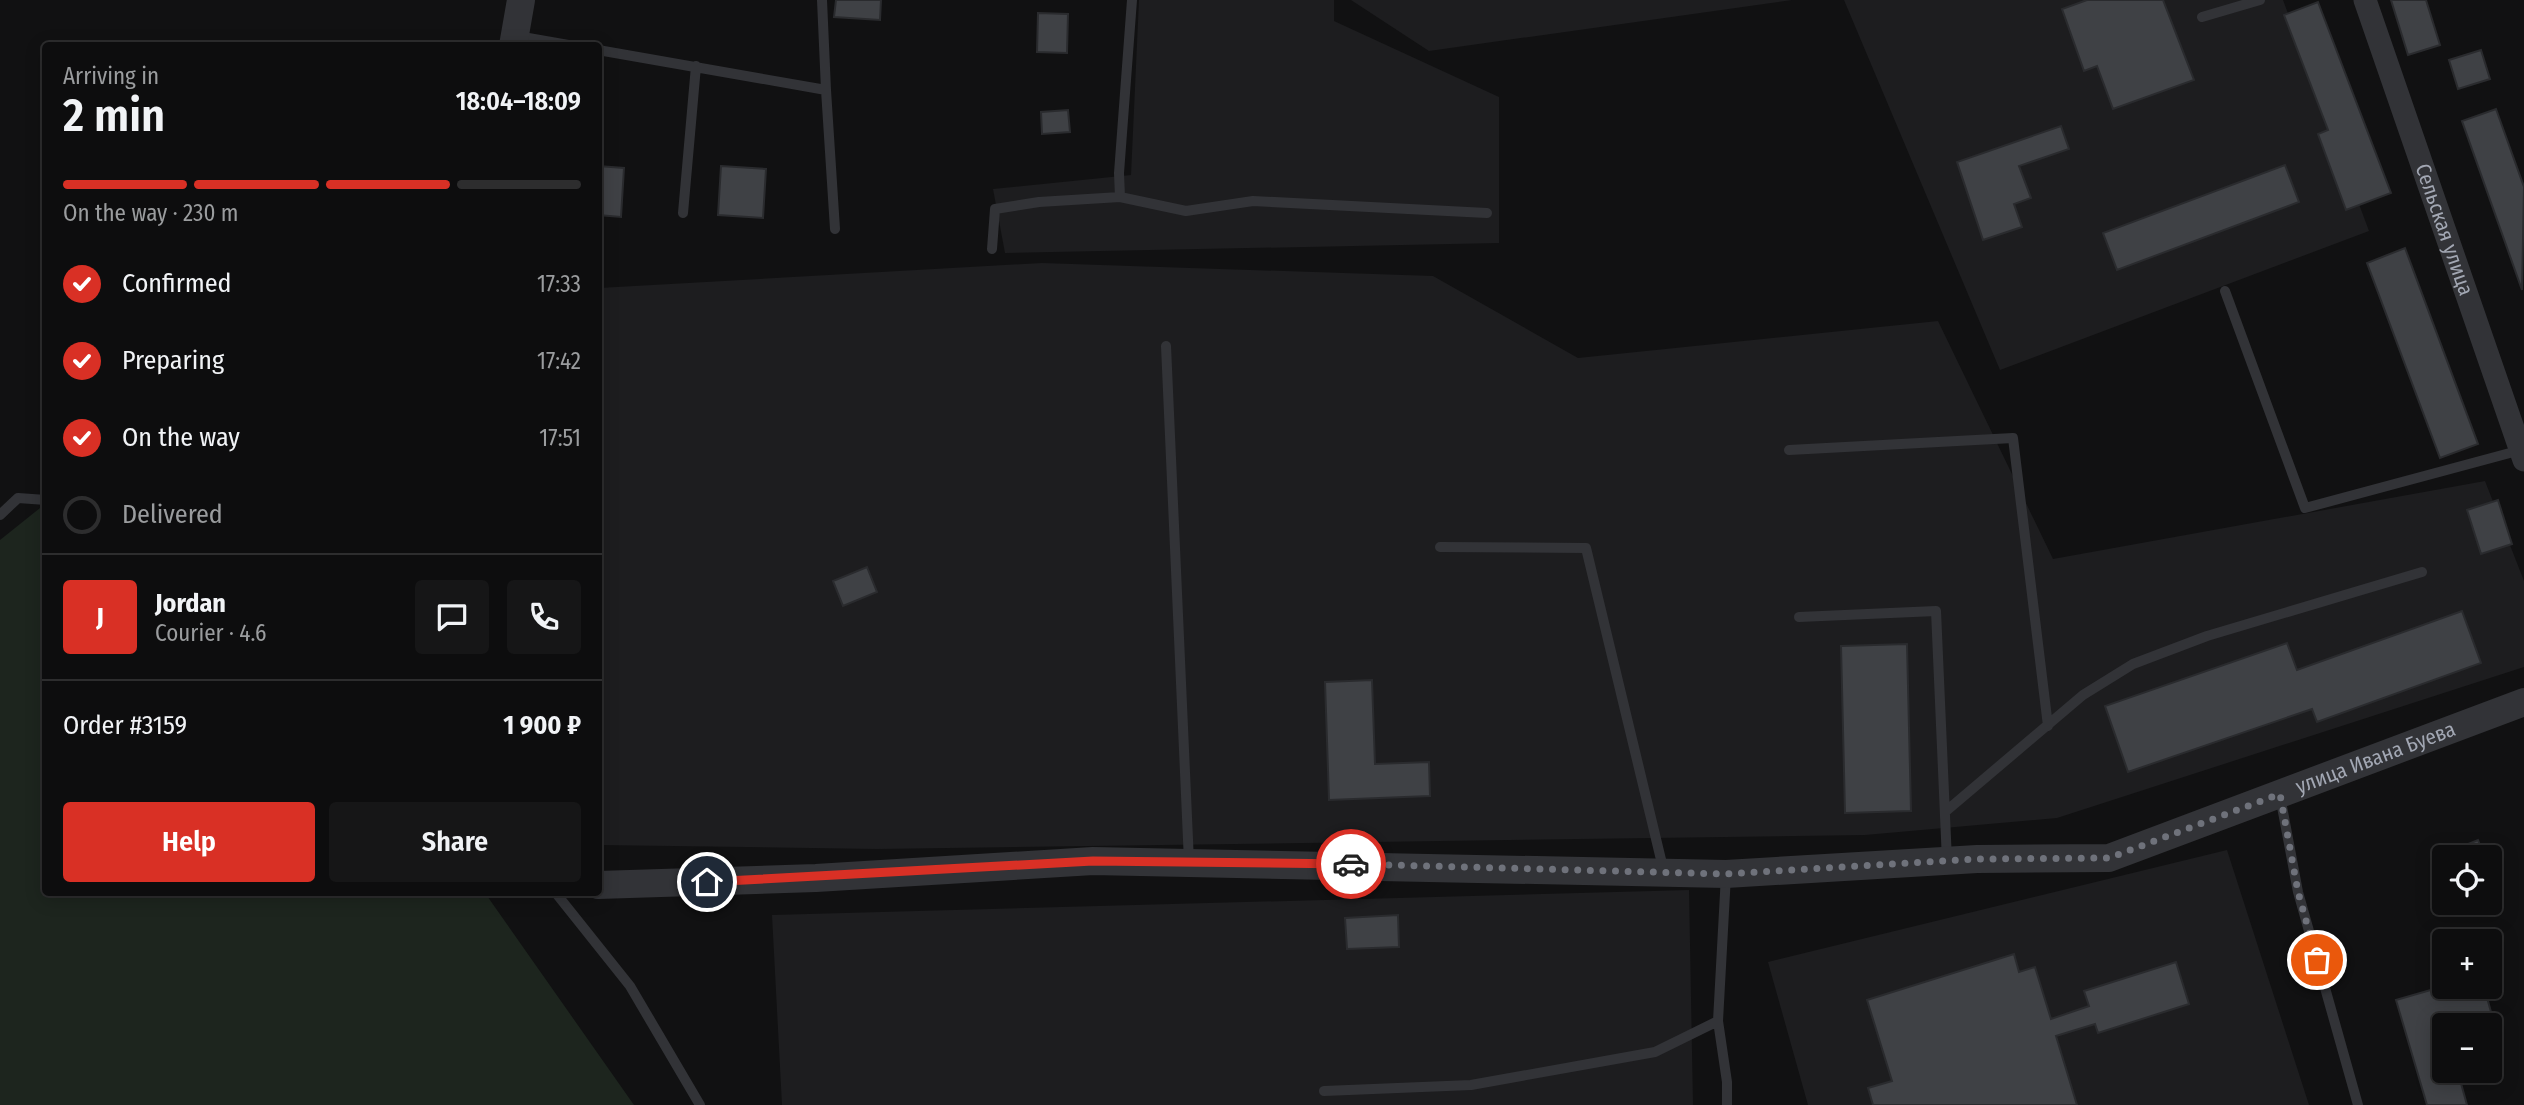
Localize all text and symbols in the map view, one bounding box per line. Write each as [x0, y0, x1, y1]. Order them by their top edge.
text: Arriving in [63, 62, 159, 90]
text: 18:04–18:09 [456, 86, 581, 117]
text: 2 min [63, 88, 165, 143]
street label: Сельская улица [2410, 160, 2479, 299]
text: On the way · 230 m [63, 199, 239, 227]
icon: check [63, 265, 101, 303]
text: Confirmed [122, 268, 232, 299]
text: 17:33 [537, 270, 581, 298]
icon: check [63, 342, 101, 380]
text: Preparing [122, 345, 224, 376]
text: 17:42 [537, 347, 581, 375]
icon: check [63, 419, 101, 457]
text: On the way [122, 422, 240, 453]
text: 17:51 [539, 424, 581, 452]
text: Delivered [122, 499, 223, 530]
button: chat [415, 580, 489, 654]
button: phone [507, 580, 581, 654]
text: Jordan [155, 588, 226, 619]
text: J [96, 602, 104, 633]
text: Courier · 4.6 [155, 619, 266, 647]
text: Order #3159 [63, 710, 187, 741]
text: 1 900 ₽ [503, 710, 581, 741]
street label: улица Ивана Буева [2292, 716, 2459, 800]
button: Help [63, 802, 315, 882]
button: Share [329, 802, 581, 882]
courier [1316, 829, 1386, 899]
icon: car [1332, 845, 1370, 883]
map controls [2432, 845, 2502, 1083]
button: locate [2432, 845, 2502, 915]
pin [677, 852, 737, 912]
icon: home [688, 863, 726, 901]
button: + [2432, 929, 2502, 999]
pin [2287, 930, 2347, 990]
icon: bag [2298, 941, 2336, 979]
button: − [2432, 1013, 2502, 1083]

